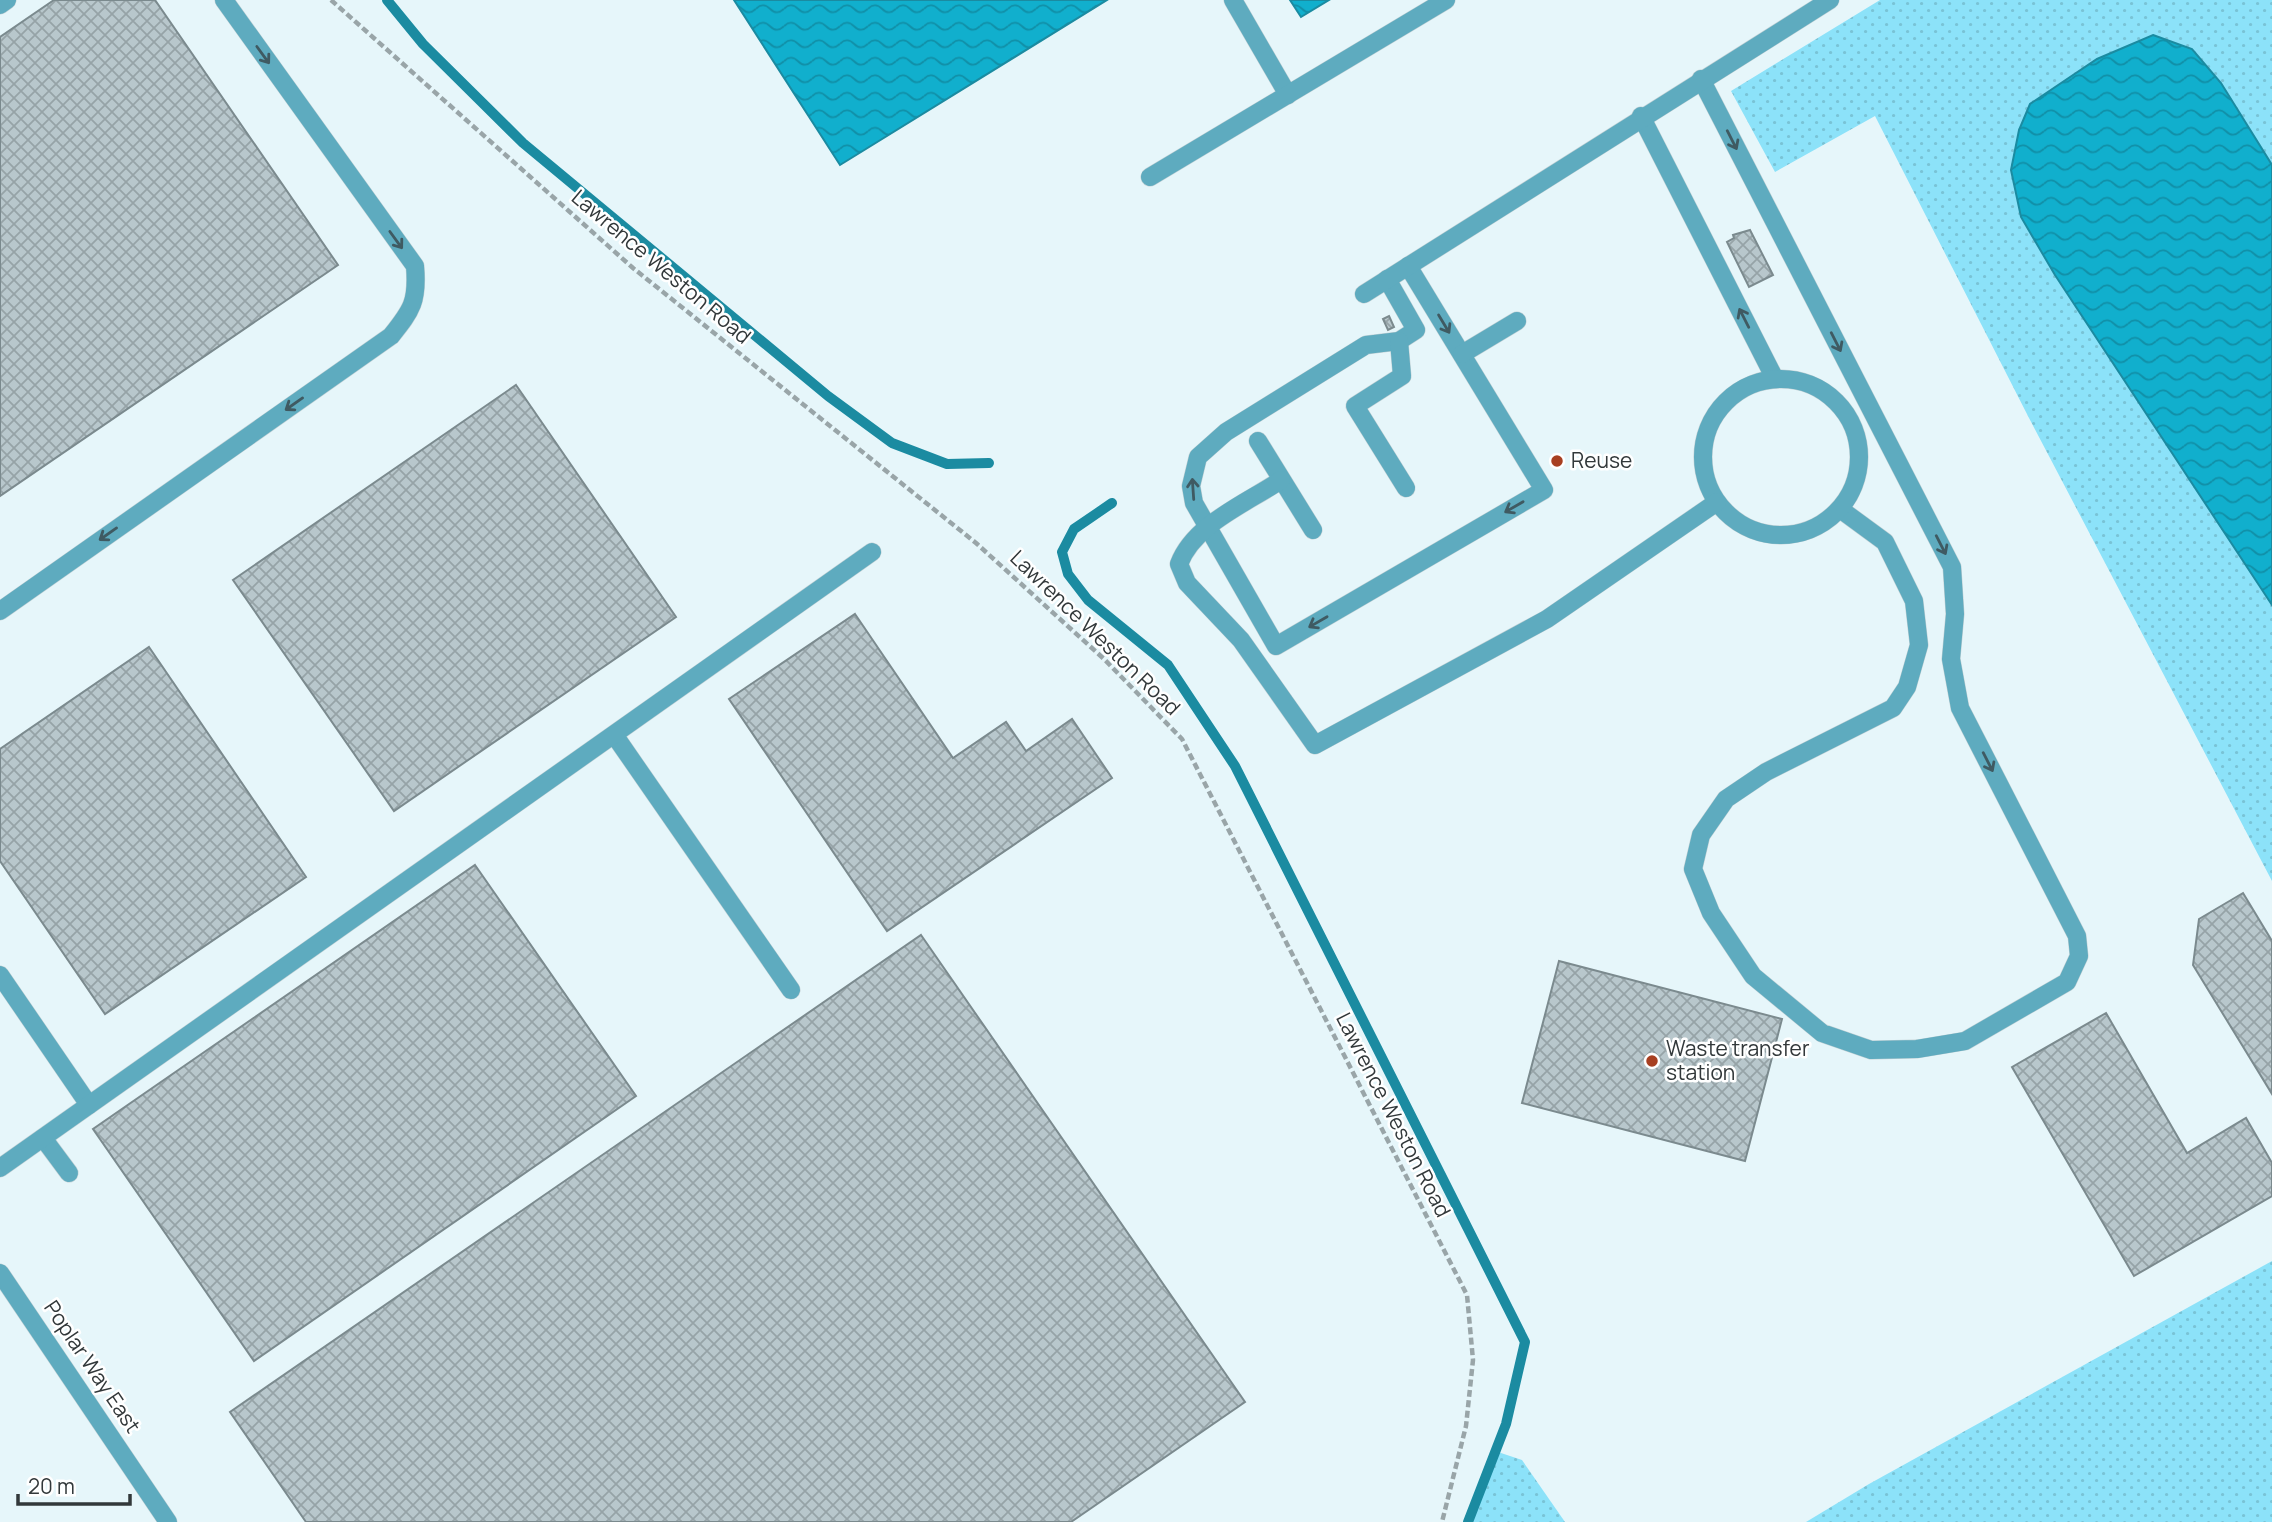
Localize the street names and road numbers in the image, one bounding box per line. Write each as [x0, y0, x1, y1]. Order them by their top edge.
street label: Lawrence Weston Road [566, 183, 757, 350]
street label: Lawrence Weston Road [1005, 544, 1187, 721]
street label: Lawrence Weston Road [1330, 1007, 1458, 1222]
street label: Poplar Way East [38, 1295, 147, 1438]

